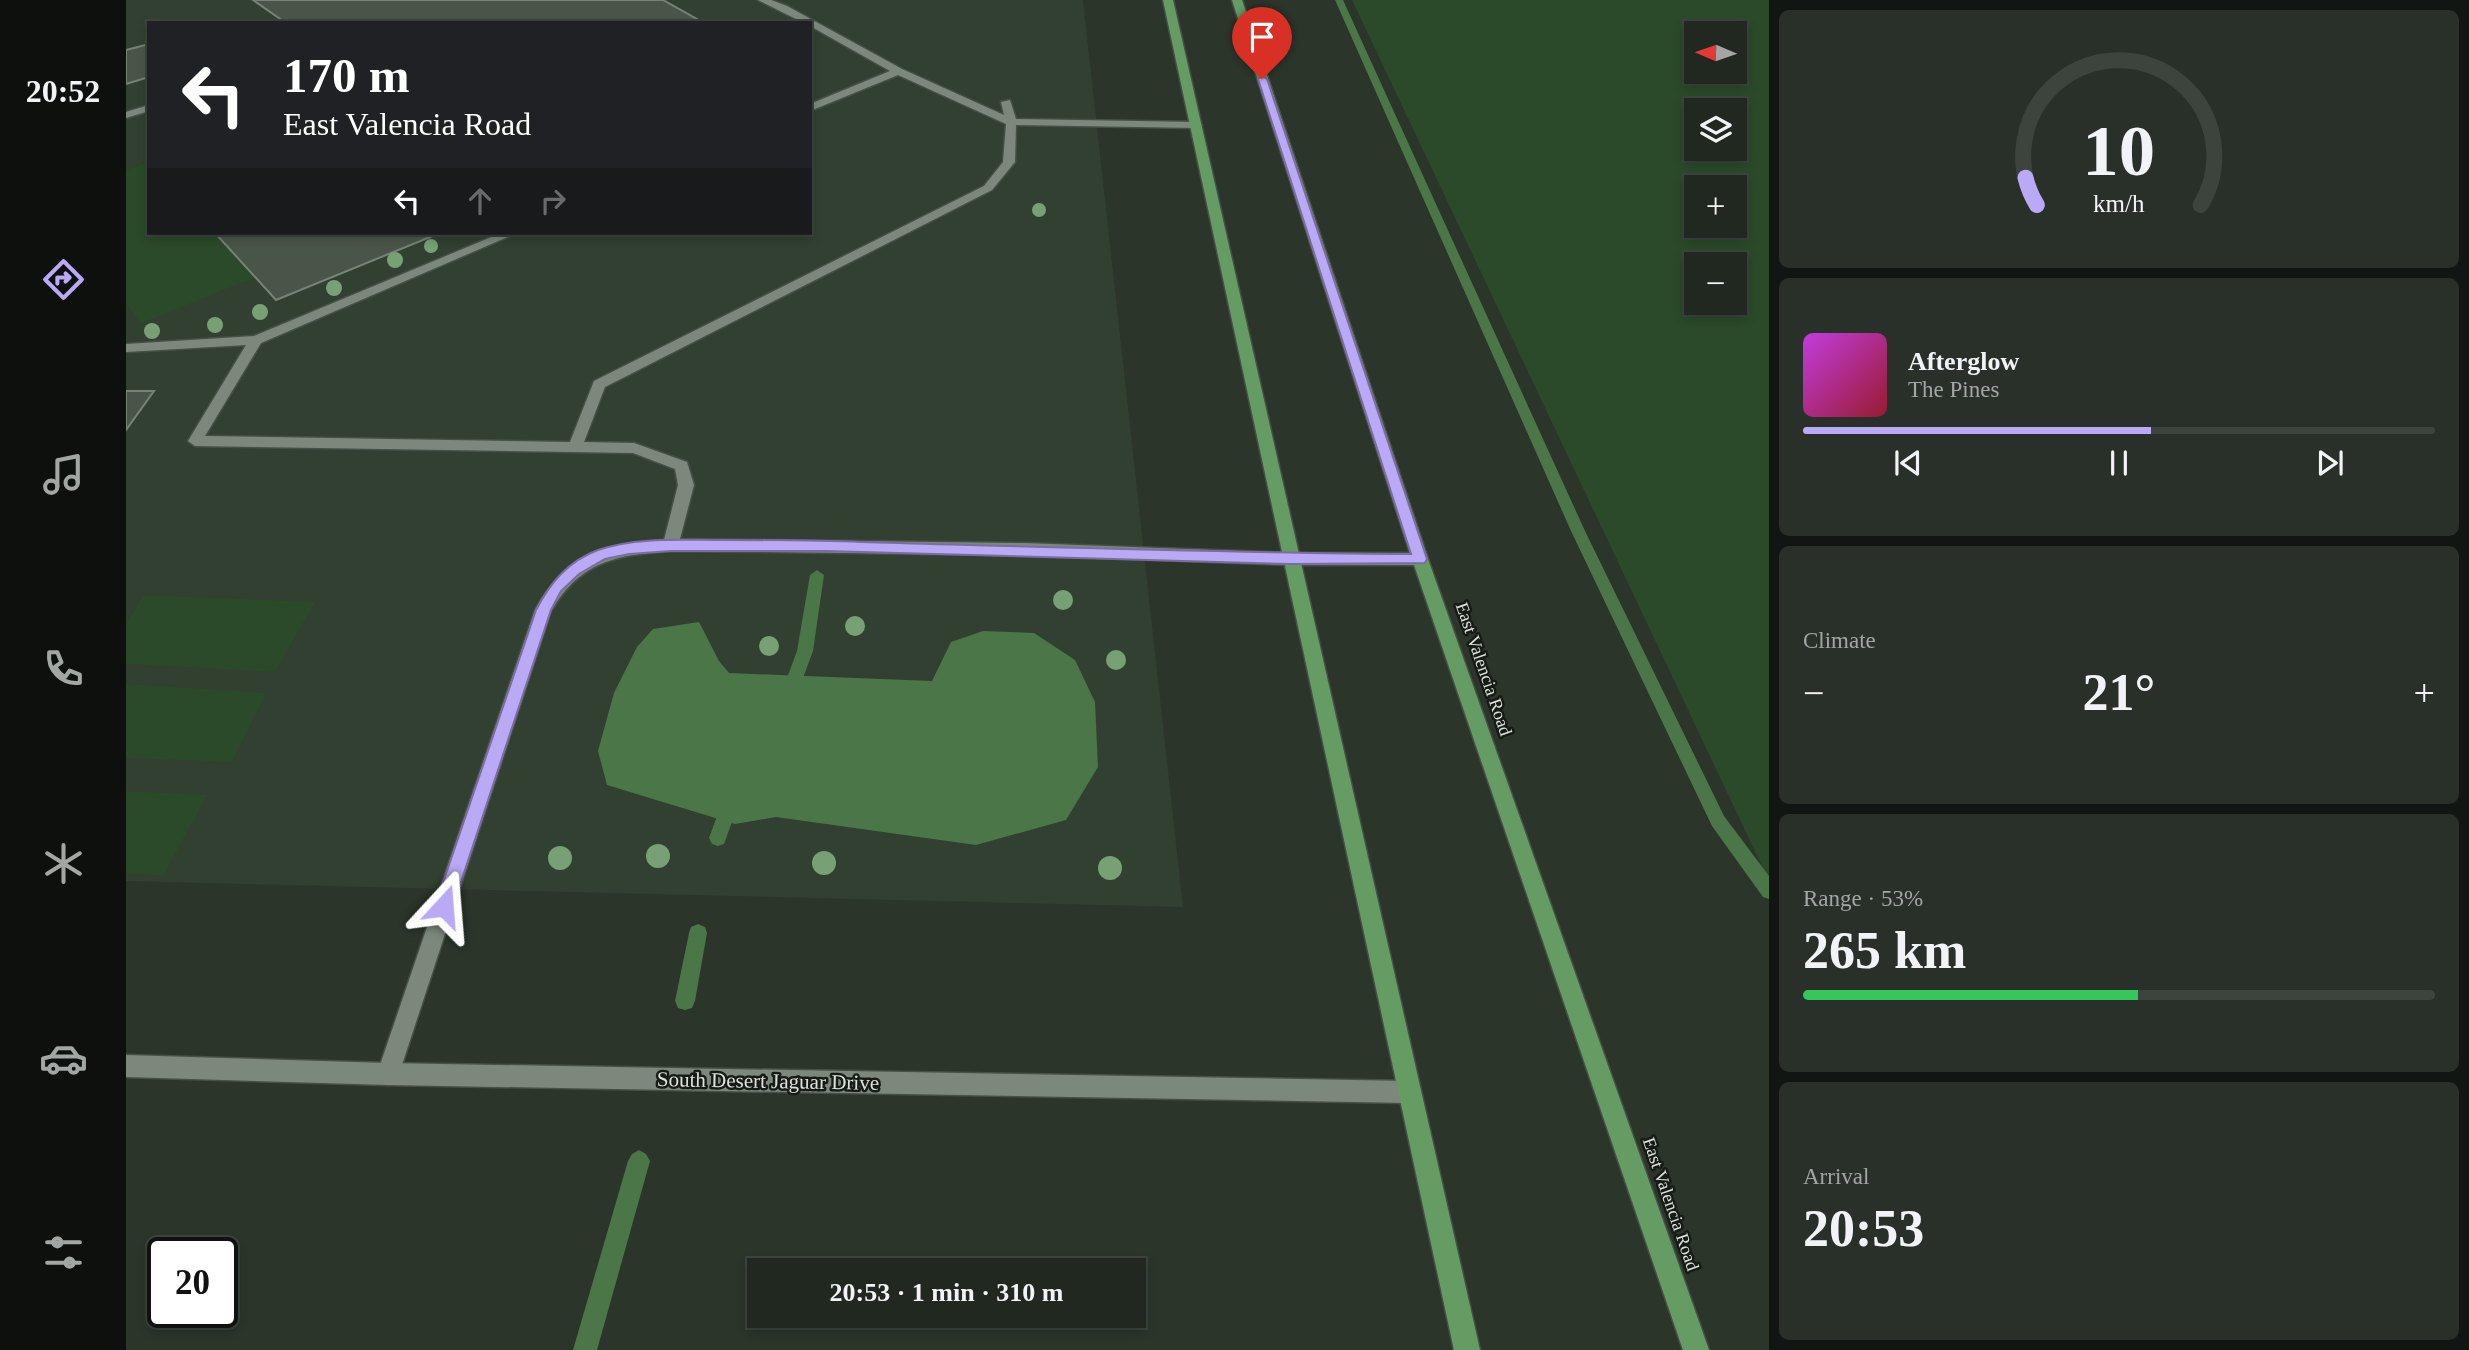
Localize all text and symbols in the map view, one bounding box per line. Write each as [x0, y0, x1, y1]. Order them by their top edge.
pin [1232, 7, 1292, 79]
icon: arrive [1243, 18, 1281, 56]
north arrow [1684, 21, 1746, 84]
map controls [1684, 21, 1747, 315]
text: 170 m [283, 48, 410, 103]
icon: left [168, 49, 259, 140]
text: 20:52 [26, 73, 100, 109]
button: layers [1684, 98, 1747, 161]
text: East Valencia Road [283, 106, 531, 142]
text: 10 [2083, 110, 2155, 191]
button: + [1684, 175, 1747, 238]
icon: left [388, 182, 426, 220]
icon: ahead [461, 182, 499, 220]
icon: right [534, 182, 572, 220]
text: km/h [2093, 190, 2145, 217]
button: − [1684, 252, 1747, 315]
icon: directions [39, 255, 88, 304]
text: Afterglow [1908, 347, 2019, 376]
text: The Pines [1908, 377, 1999, 402]
icon: previous [1889, 444, 1927, 482]
icon: pause [2100, 444, 2138, 482]
icon: next [2311, 444, 2349, 482]
icon: music [39, 450, 88, 499]
street label: East Valencia Road [1452, 600, 1516, 738]
text: Climate [1803, 628, 1876, 653]
icon: phone [39, 644, 88, 693]
text: 21° [2083, 664, 2155, 721]
text: − [1803, 672, 1824, 714]
text: + [2414, 672, 2435, 714]
icon: climate [39, 839, 88, 888]
position arrow [407, 869, 481, 943]
text: Range · 53% [1803, 886, 1923, 911]
text: 265 km [1803, 922, 1966, 979]
icon: car [39, 1034, 88, 1083]
street label: South Desert Jaguar Drive [657, 1067, 879, 1095]
street label: East Valencia Road [1639, 1135, 1703, 1273]
text: Arrival [1803, 1164, 1869, 1189]
text: 20:53 [1803, 1200, 1924, 1257]
icon: filters [39, 1228, 88, 1277]
speed limit sign: 20 [147, 1237, 238, 1328]
text: 20:53 · 1 min · 310 m [830, 1278, 1064, 1307]

